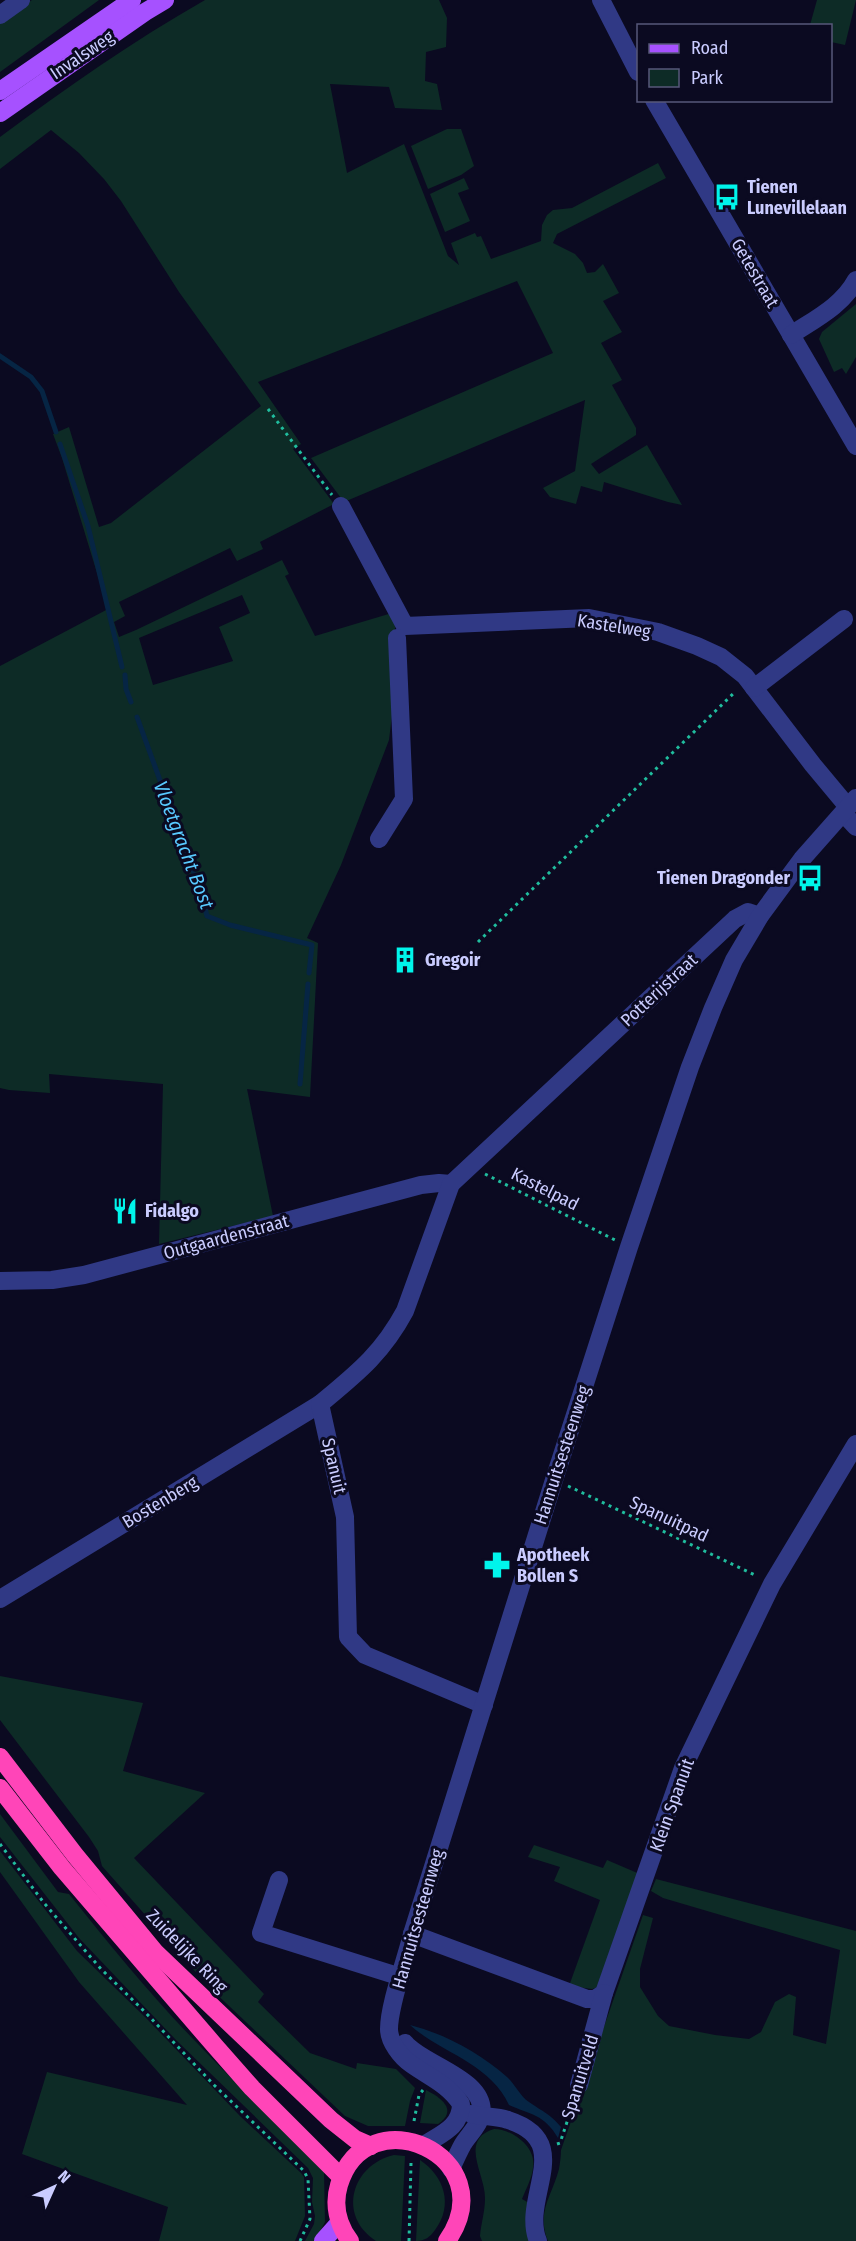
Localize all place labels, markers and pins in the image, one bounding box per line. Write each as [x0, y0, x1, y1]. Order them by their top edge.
place label: Tienen Lunevillelaan [747, 176, 847, 219]
bus stop icon: Tienen Lunevillelaan [712, 182, 742, 212]
bus stop icon: Tienen Dragonder [795, 863, 825, 893]
place label: Tienen Dragonder [657, 867, 790, 889]
building icon: Gregoir [390, 945, 420, 975]
place label: Gregoir [425, 949, 481, 971]
restaurant icon: Fidalgo [110, 1196, 140, 1226]
place label: Fidalgo [145, 1200, 199, 1222]
place label: Apotheek Bollen S [516, 1544, 590, 1587]
pharmacy icon: Apotheek Bollen S [482, 1550, 512, 1580]

